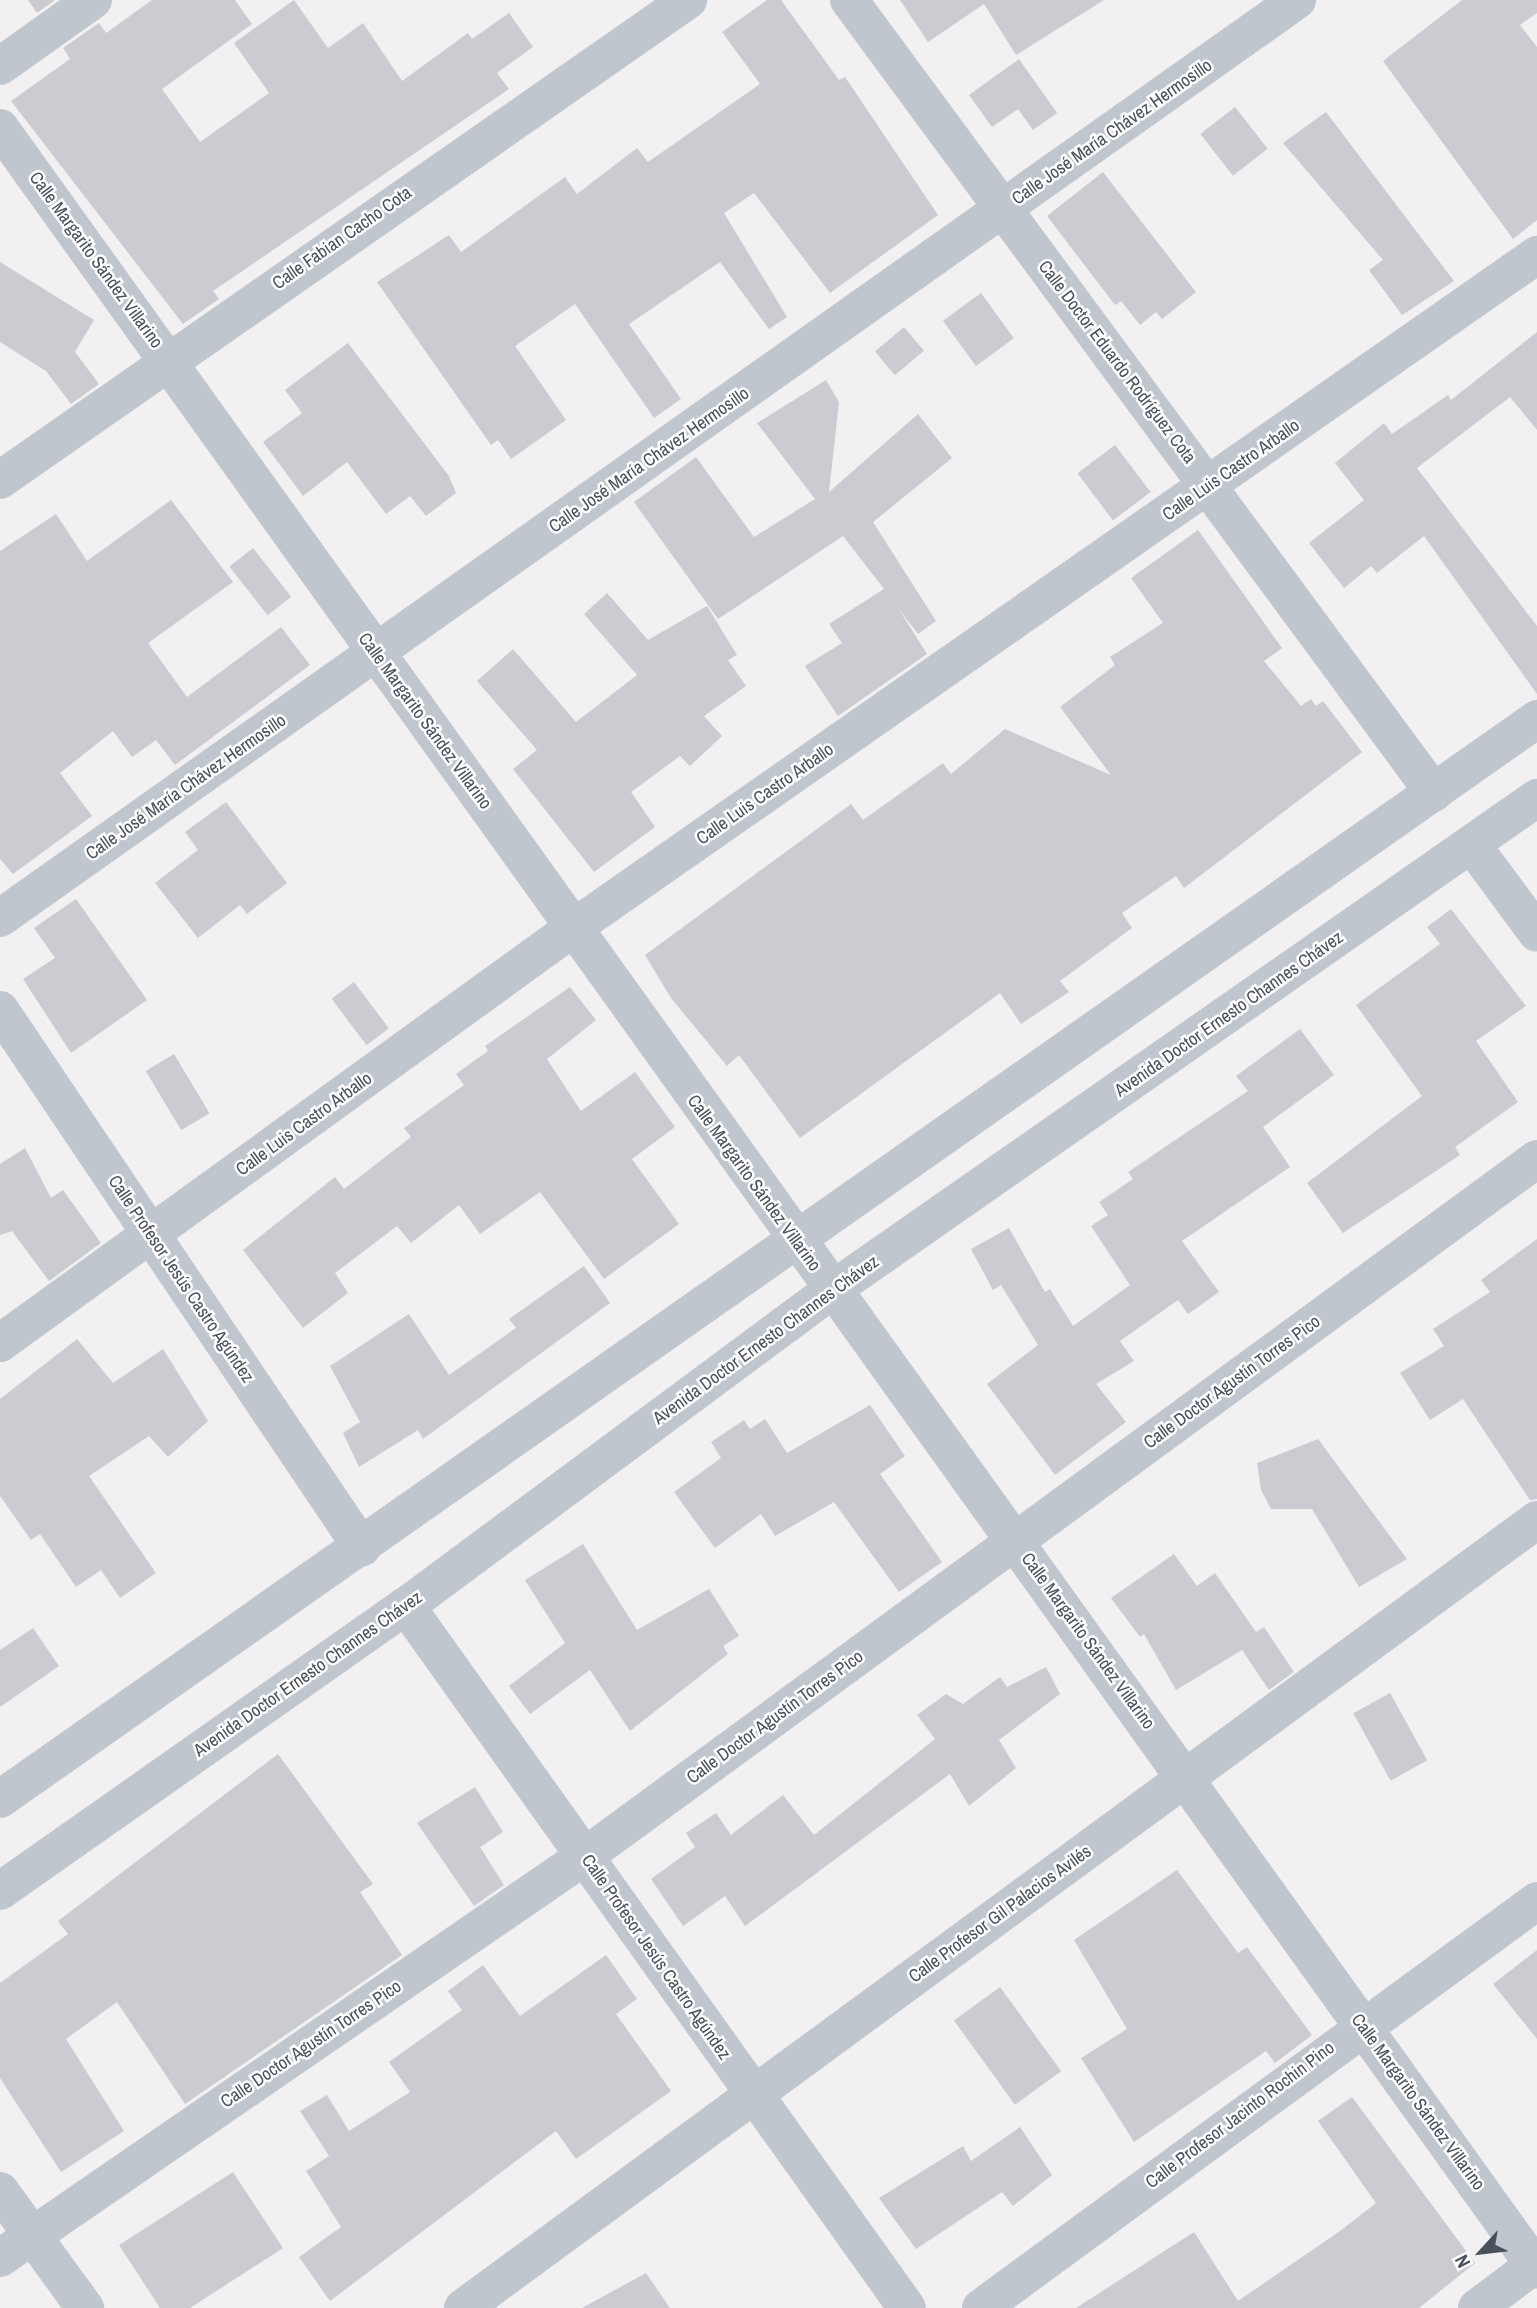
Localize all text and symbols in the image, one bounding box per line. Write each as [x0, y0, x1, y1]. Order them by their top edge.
street label: Calle José María Chávez Hermosillo [1008, 54, 1216, 210]
street label: Calle Margarito Sández Villarino [25, 167, 167, 353]
street label: Calle Fabian Cacho Cota [268, 182, 416, 294]
street label: Calle Doctor Eduardo Rodríguez Cota [1034, 256, 1200, 468]
street label: Calle José María Chávez Hermosillo [545, 382, 753, 538]
street label: Calle Luis Castro Arballo [1158, 414, 1304, 526]
street label: Calle Margarito Sández Villarino [354, 628, 496, 814]
street label: Calle José María Chávez Hermosillo [82, 709, 290, 865]
street label: Calle Luis Castro Arballo [692, 738, 838, 850]
street label: Avenida Doctor Ernesto Channes Chávez [1111, 927, 1347, 1101]
street label: Calle Luis Castro Arballo [232, 1067, 376, 1181]
street label: Calle Margarito Sández Villarino [683, 1090, 825, 1276]
street label: Calle Profesor Jesús Castro Agúndez [103, 1171, 259, 1387]
street label: Avenida Doctor Ernesto Channes Chávez [649, 1251, 883, 1429]
street label: Calle Doctor Agustín Torres Pico [1139, 1310, 1325, 1454]
street label: Calle Margarito Sández Villarino [1017, 1548, 1159, 1734]
street label: Avenida Doctor Ernesto Channes Chávez [190, 1587, 426, 1761]
street label: Calle Doctor Agustín Torres Pico [682, 1645, 868, 1789]
street label: Calle Profesor Gil Palacios Avilés [904, 1840, 1096, 1988]
street label: Calle Profesor Jesús Castro Agúndez [577, 1850, 735, 2064]
street label: Calle Doctor Agustín Torres Pico [216, 1975, 406, 2113]
street label: Calle Margarito Sández Villarino [1347, 2009, 1489, 2195]
street label: Calle Profesor Jacinto Rochin Pino [1141, 2037, 1339, 2193]
north arrow [1446, 2217, 1516, 2287]
text: N [1448, 2251, 1476, 2272]

